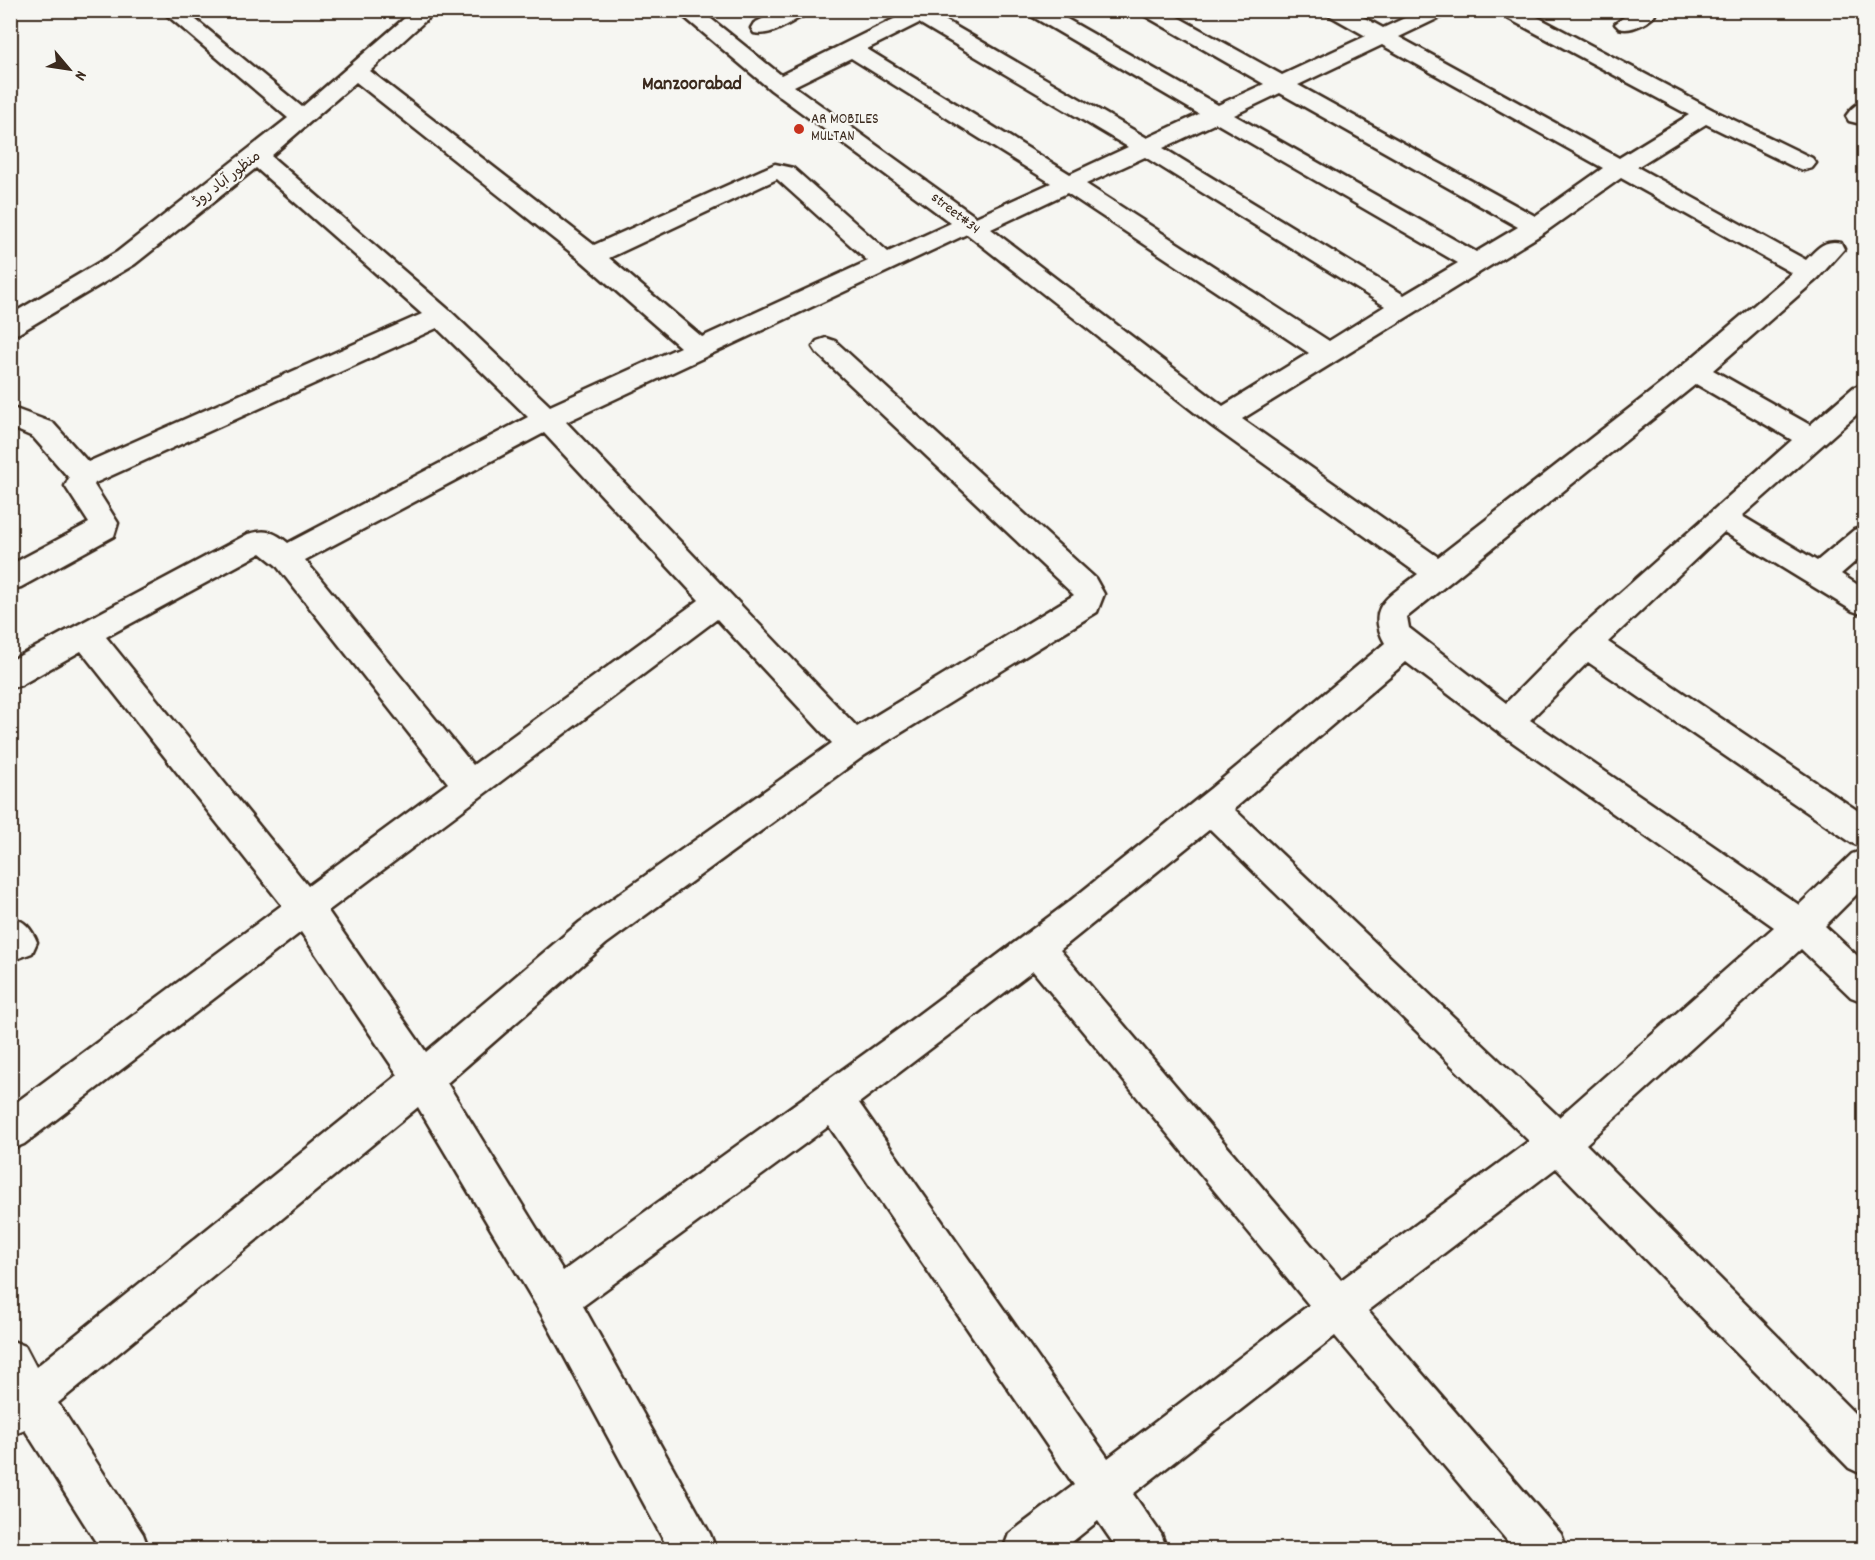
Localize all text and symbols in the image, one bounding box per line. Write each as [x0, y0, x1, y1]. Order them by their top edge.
north arrow [39, 39, 99, 99]
text: N [68, 66, 92, 84]
district label: Manzoorabad [642, 71, 742, 99]
place label: AR MOBILES MULTAN [811, 109, 879, 148]
marker: AR MOBILES MULTAN [792, 122, 806, 136]
street label: منظور آباد روڈ [188, 146, 266, 214]
street label: street#34 [926, 188, 984, 240]

